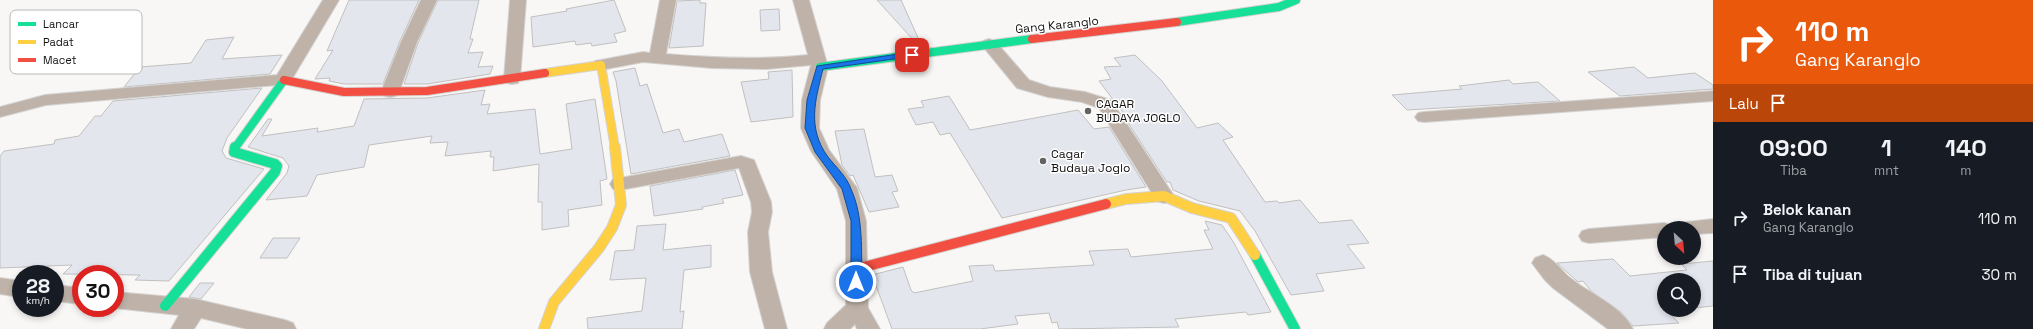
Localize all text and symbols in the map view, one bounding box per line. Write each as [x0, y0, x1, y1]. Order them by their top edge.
legend [10, 10, 142, 74]
street label: Gang Karanglo [1014, 13, 1100, 37]
text: 110 m [1795, 13, 1869, 49]
icon: right [1729, 16, 1781, 68]
text: Lancar [43, 17, 79, 31]
text: Padat [43, 35, 74, 49]
pin [895, 38, 929, 72]
icon: arrive [901, 44, 923, 66]
text: Gang Karanglo [1795, 48, 1921, 71]
text: Macet [43, 53, 77, 67]
icon: arrive [1767, 92, 1789, 114]
text: Lalu [1729, 94, 1759, 113]
place label: CAGAR BUDAYA JOGLO [1096, 96, 1181, 126]
marker: CAGAR BUDAYA JOGLO [1083, 106, 1093, 116]
text: 09:00 [1759, 132, 1828, 163]
text: 1 [1881, 132, 1892, 163]
text: 140 [1945, 132, 1987, 163]
place label: Cagar Budaya Joglo [1051, 146, 1130, 176]
marker: Cagar Budaya Joglo [1038, 156, 1048, 166]
text: Tiba [1780, 162, 1807, 179]
text: mnt [1874, 162, 1899, 179]
text: m [1960, 162, 1972, 179]
text: Belok kanan [1763, 200, 1851, 219]
icon: right [1729, 207, 1751, 229]
text: 110 m [1978, 209, 2017, 228]
text: Gang Karanglo [1763, 219, 1854, 236]
north arrow [1657, 221, 1701, 265]
map controls [1657, 221, 1701, 317]
position arrow [835, 261, 877, 303]
icon: arrive [1729, 263, 1751, 285]
speed limit sign: 30 [72, 265, 124, 317]
text: Tiba di tujuan [1763, 265, 1862, 284]
text: 30 m [1982, 265, 2017, 284]
text: 28 [26, 273, 50, 299]
button: search [1657, 273, 1701, 317]
text: km/h [26, 294, 50, 307]

